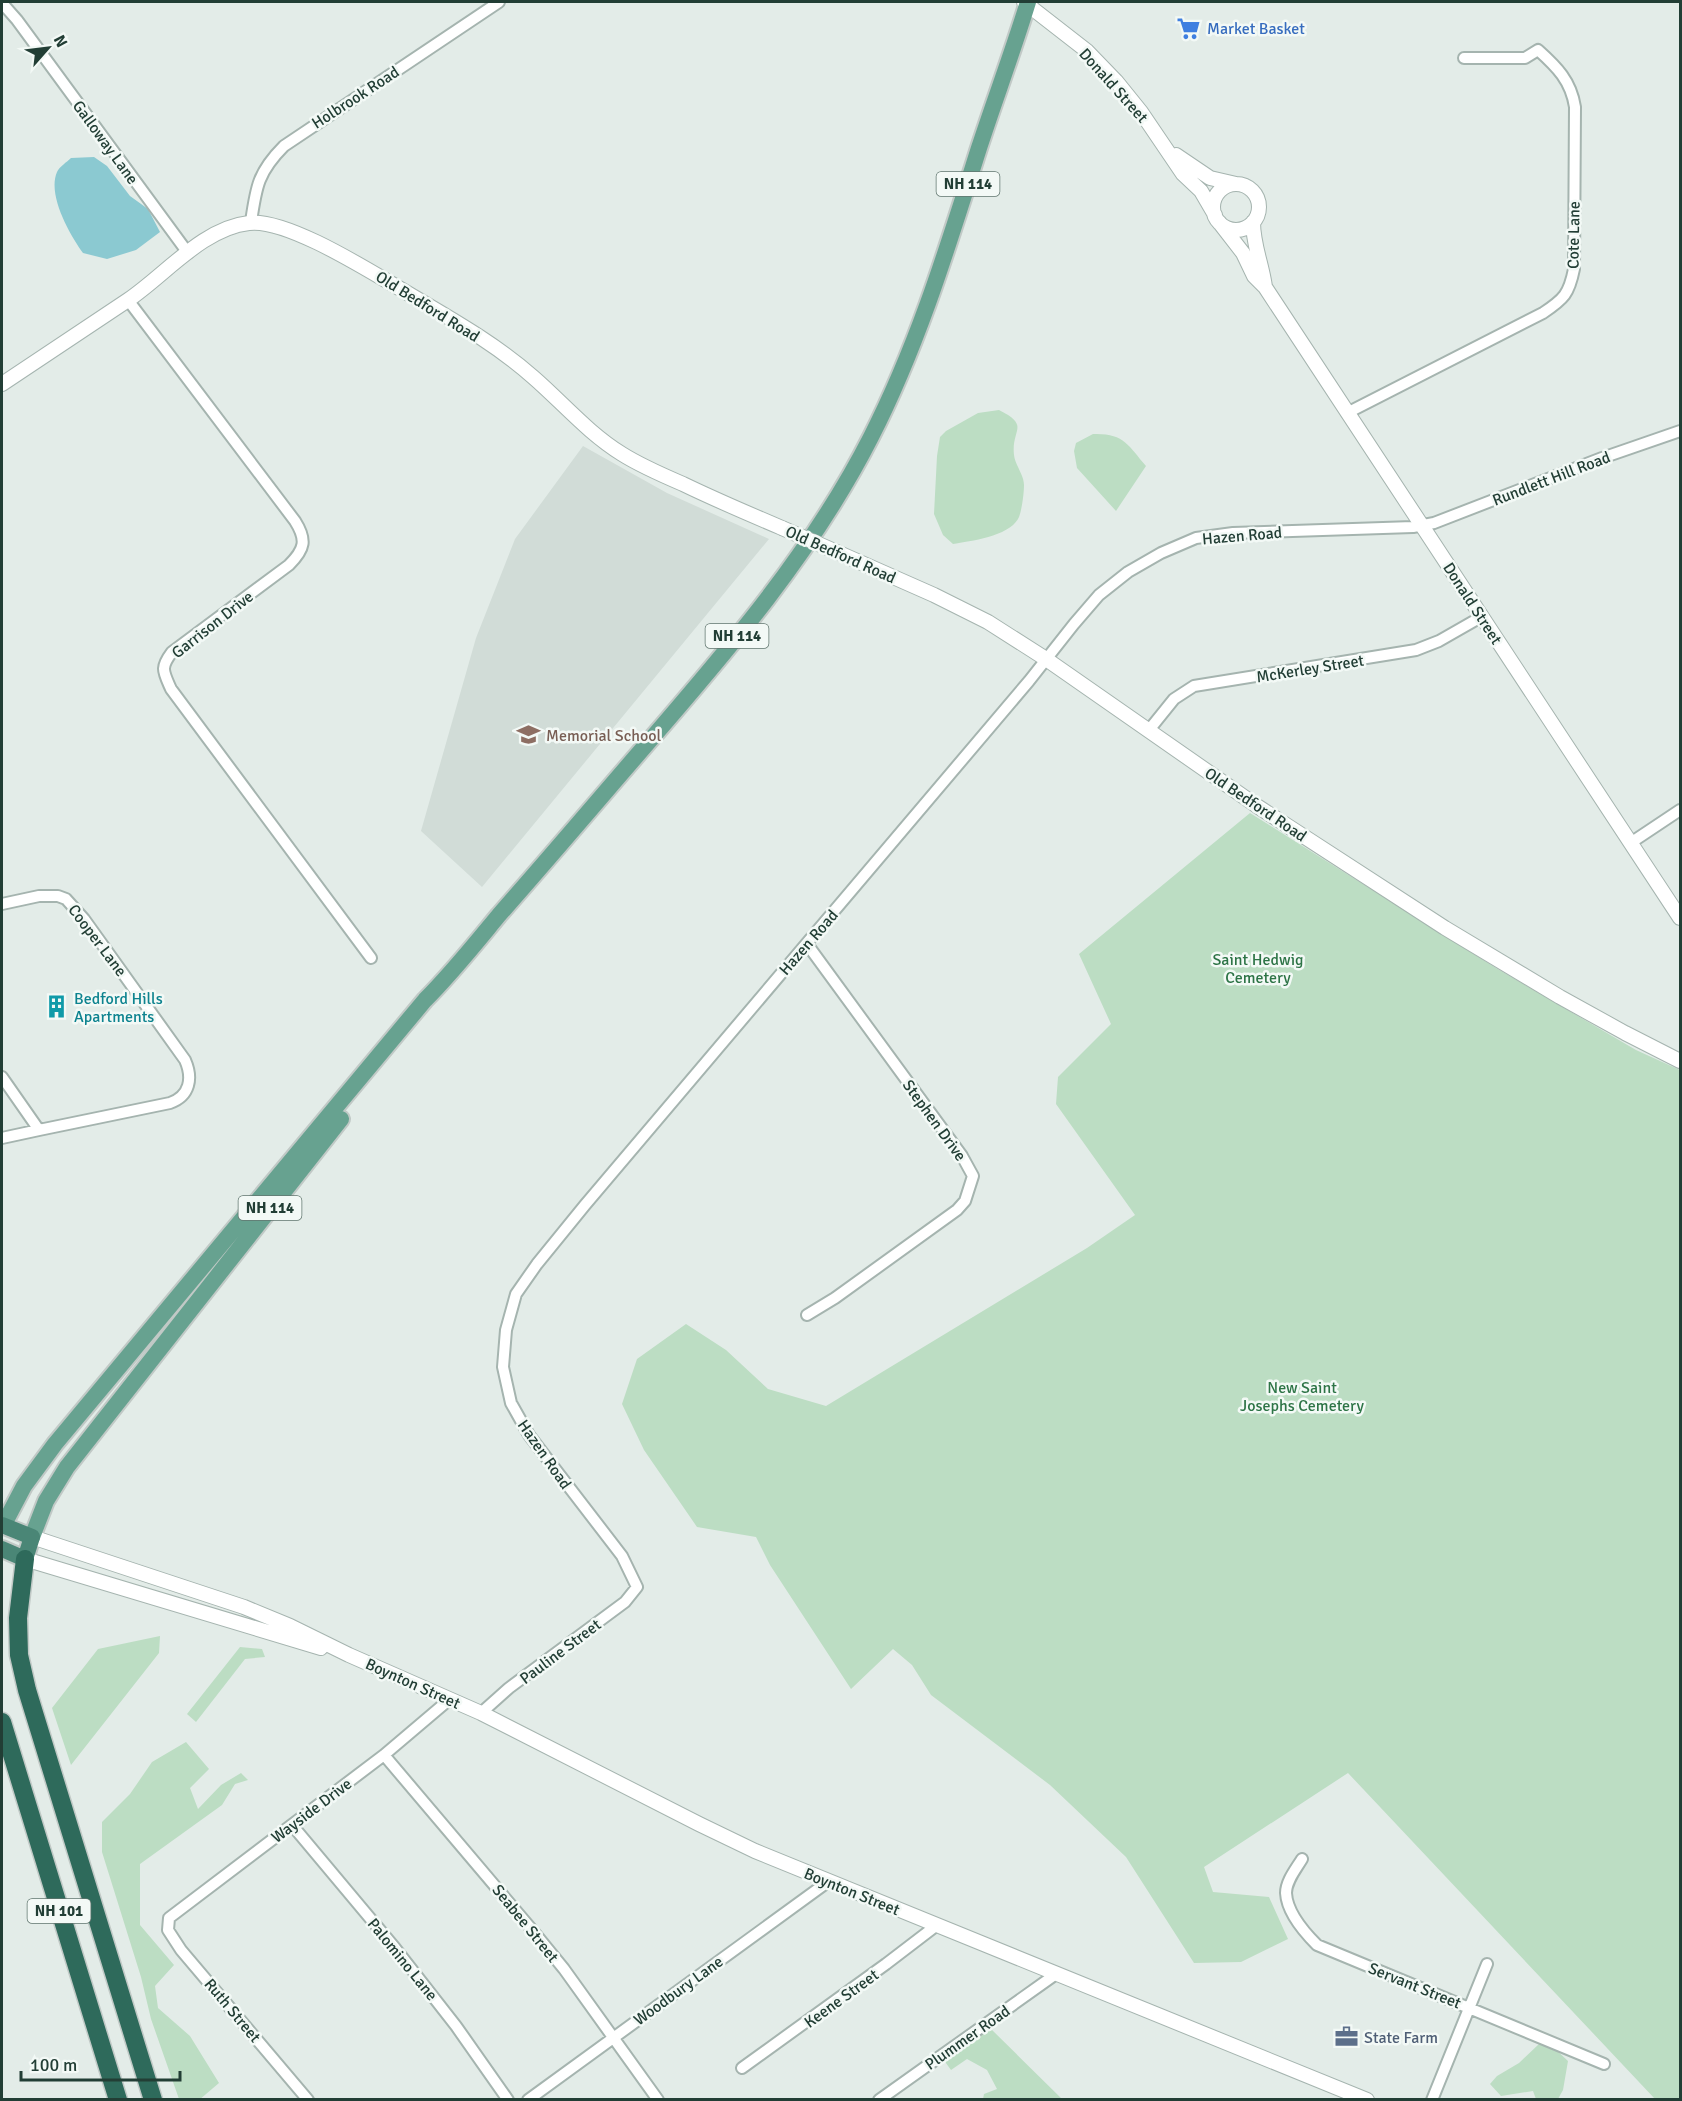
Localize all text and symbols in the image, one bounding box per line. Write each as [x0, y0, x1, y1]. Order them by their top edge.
supermarket icon: Market Basket [1176, 15, 1202, 41]
north arrow [18, 18, 78, 78]
place label: Market Basket [1207, 19, 1305, 39]
text: N [49, 32, 72, 51]
street label: Donald Street [1074, 44, 1152, 128]
street label: Holbrook Road [308, 62, 403, 134]
street label: Galloway Lane [68, 97, 142, 189]
road number: NH 114 [936, 172, 1000, 196]
street label: Cote Lane [1563, 201, 1585, 269]
street label: Old Bedford Road [372, 267, 483, 347]
street label: Rundlett Hill Road [1490, 447, 1613, 511]
street label: Old Bedford Road [782, 522, 899, 588]
street label: Hazen Road [1201, 523, 1283, 549]
street label: Donald Street [1438, 559, 1506, 649]
street label: Garrison Drive [168, 587, 257, 663]
road number: NH 114 [706, 624, 768, 648]
street label: McKerley Street [1255, 651, 1366, 687]
school or university icon: Memorial School [515, 722, 541, 748]
place label: Memorial School [546, 726, 662, 746]
street label: Old Bedford Road [1201, 763, 1310, 846]
street label: Cooper Lane [64, 901, 131, 981]
street label: Hazen Road [775, 906, 843, 980]
park label: Saint Hedwig Cemetery [1212, 950, 1304, 988]
place label: Bedford Hills Apartments [74, 989, 163, 1027]
building icon: Bedford Hills Apartments [43, 994, 69, 1020]
street label: Stephen Drive [898, 1076, 970, 1165]
road number: NH 114 [238, 1196, 302, 1220]
park label: New Saint Josephs Cemetery [1240, 1378, 1364, 1416]
street label: Hazen Road [513, 1416, 575, 1493]
street label: Pauline Street [516, 1615, 605, 1689]
street label: Boynton Street [362, 1654, 463, 1714]
street label: Wayside Drive [267, 1774, 356, 1848]
street label: Boynton Street [801, 1864, 903, 1920]
street label: Seabee Street [488, 1881, 563, 1967]
road number: NH 101 [28, 1899, 90, 1923]
street label: Palomino Lane [363, 1914, 442, 2005]
street label: Woodbury Lane [630, 1952, 727, 2030]
street label: Servant Street [1365, 1958, 1464, 2014]
street label: Keene Street [800, 1965, 883, 2033]
street label: Ruth Street [200, 1975, 265, 2047]
street label: Plummer Road [921, 2001, 1014, 2075]
office icon: State Farm [1333, 2024, 1359, 2050]
place label: State Farm [1364, 2028, 1438, 2048]
scale bar [21, 2044, 180, 2082]
text: 100 m [30, 2054, 77, 2076]

